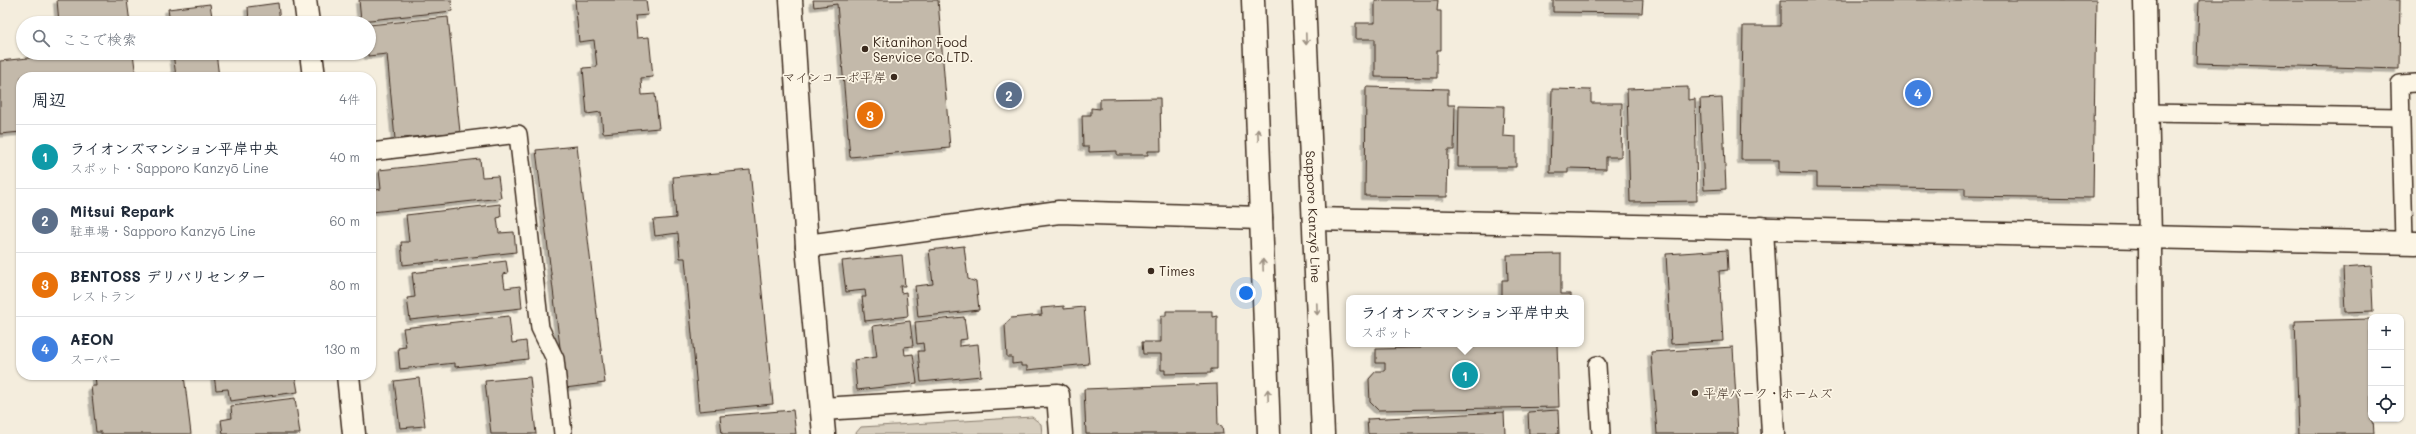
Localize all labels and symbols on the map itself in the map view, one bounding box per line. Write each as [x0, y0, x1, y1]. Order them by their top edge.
one-way arrow [1302, 32, 1310, 45]
place label: Kitanihon Food Service Co.LTD. [873, 33, 973, 65]
marker: Kitanihon Food Service Co.LTD. [860, 44, 870, 54]
place label: マインコーポ平岸 [783, 68, 886, 85]
marker: マインコーポ平岸 [889, 72, 899, 82]
pin: 4 [1905, 78, 1931, 108]
pin: 2 [996, 80, 1022, 110]
pin: 3 [857, 100, 883, 130]
one-way arrow [1254, 129, 1262, 142]
street label: Sapporo Kanzyō Line [1303, 150, 1325, 284]
one-way arrow [1259, 259, 1266, 272]
place label: Times [1159, 262, 1195, 279]
marker: Times [1146, 266, 1156, 276]
your location [1236, 283, 1256, 303]
one-way arrow [1314, 302, 1321, 315]
pin: 1 [1452, 360, 1478, 390]
place label: 平岸パーク・ホームズ [1703, 384, 1832, 401]
marker: 平岸パーク・ホームズ [1690, 388, 1700, 398]
one-way arrow [1264, 389, 1271, 402]

